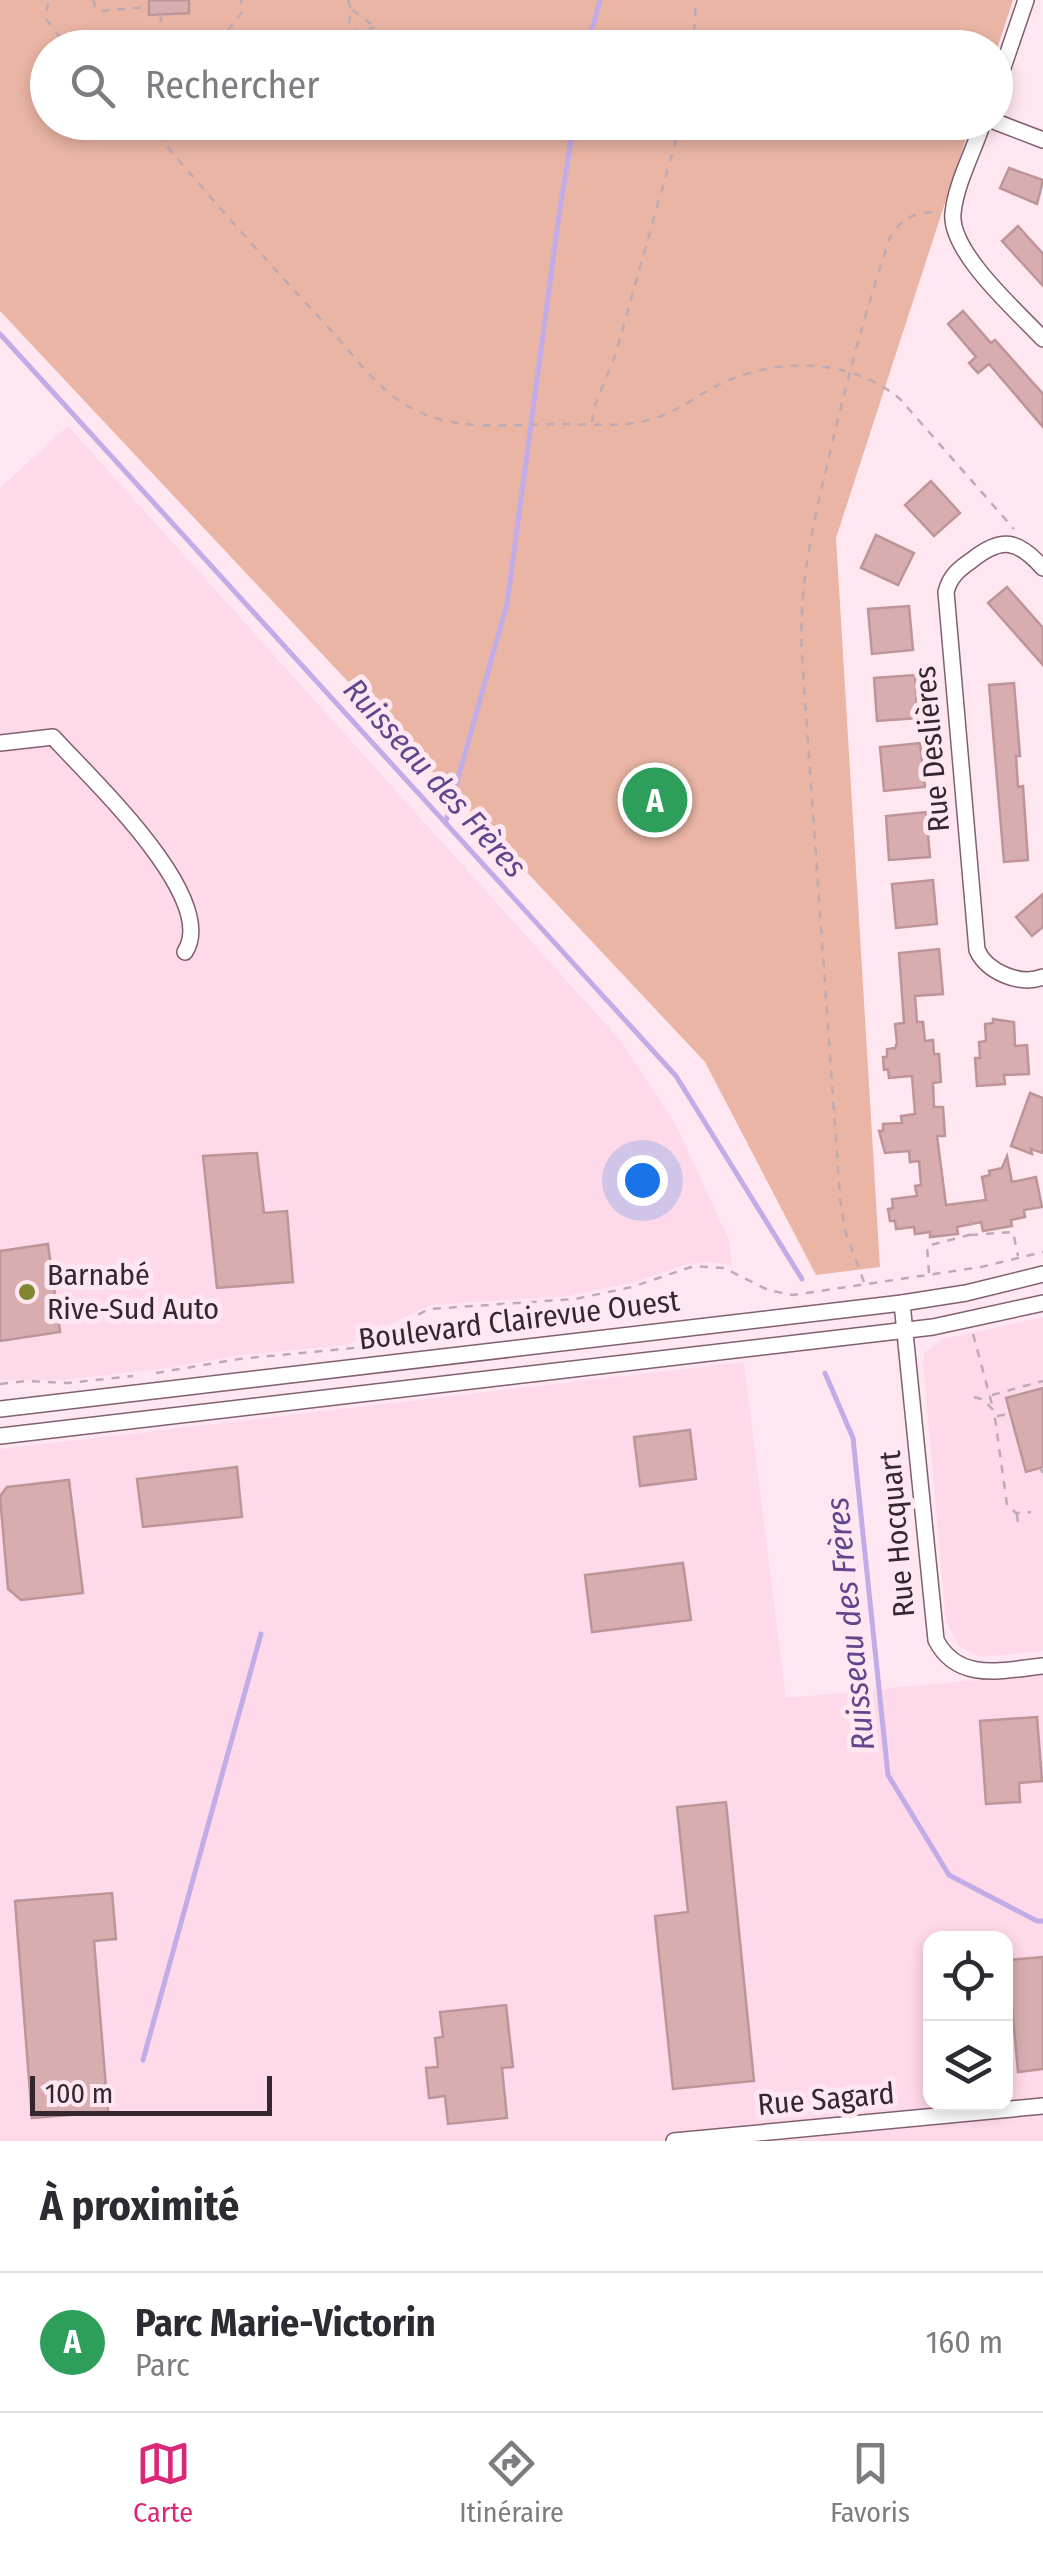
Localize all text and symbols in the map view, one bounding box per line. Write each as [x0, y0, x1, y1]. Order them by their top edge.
search box [30, 30, 1013, 140]
icon: search [65, 58, 120, 113]
text: Rechercher [145, 62, 320, 108]
street label: Rue Deslières [907, 664, 957, 834]
water label: Ruisseau des Frères [336, 671, 534, 885]
pin: A [622, 762, 688, 838]
your location [617, 1155, 668, 1206]
place label: Barnabé Rive-Sud Auto [47, 1257, 219, 1327]
marker: Barnabé Rive-Sud Auto [16, 1281, 38, 1303]
street label: Boulevard Clairevue Ouest [357, 1282, 682, 1358]
street label: Rue Hocquart [872, 1449, 922, 1619]
water label: Ruisseau des Frères [818, 1496, 882, 1752]
map controls [923, 1931, 1013, 2111]
button: locate [923, 1931, 1013, 2021]
button: layers [923, 2021, 1013, 2111]
scale bar [30, 2071, 272, 2116]
street label: Rue Sagard [756, 2075, 896, 2123]
text: 100 m [45, 2077, 113, 2110]
text: À proximité [40, 2181, 239, 2231]
text: Parc Marie-Victorin [135, 2300, 436, 2346]
text: A [64, 2323, 81, 2361]
text: 160 m [926, 2323, 1003, 2361]
text: Parc [135, 2346, 190, 2384]
tab: Carte [133, 2436, 193, 2529]
tab: Itinéraire [459, 2436, 564, 2529]
tab: Favoris [830, 2436, 910, 2529]

